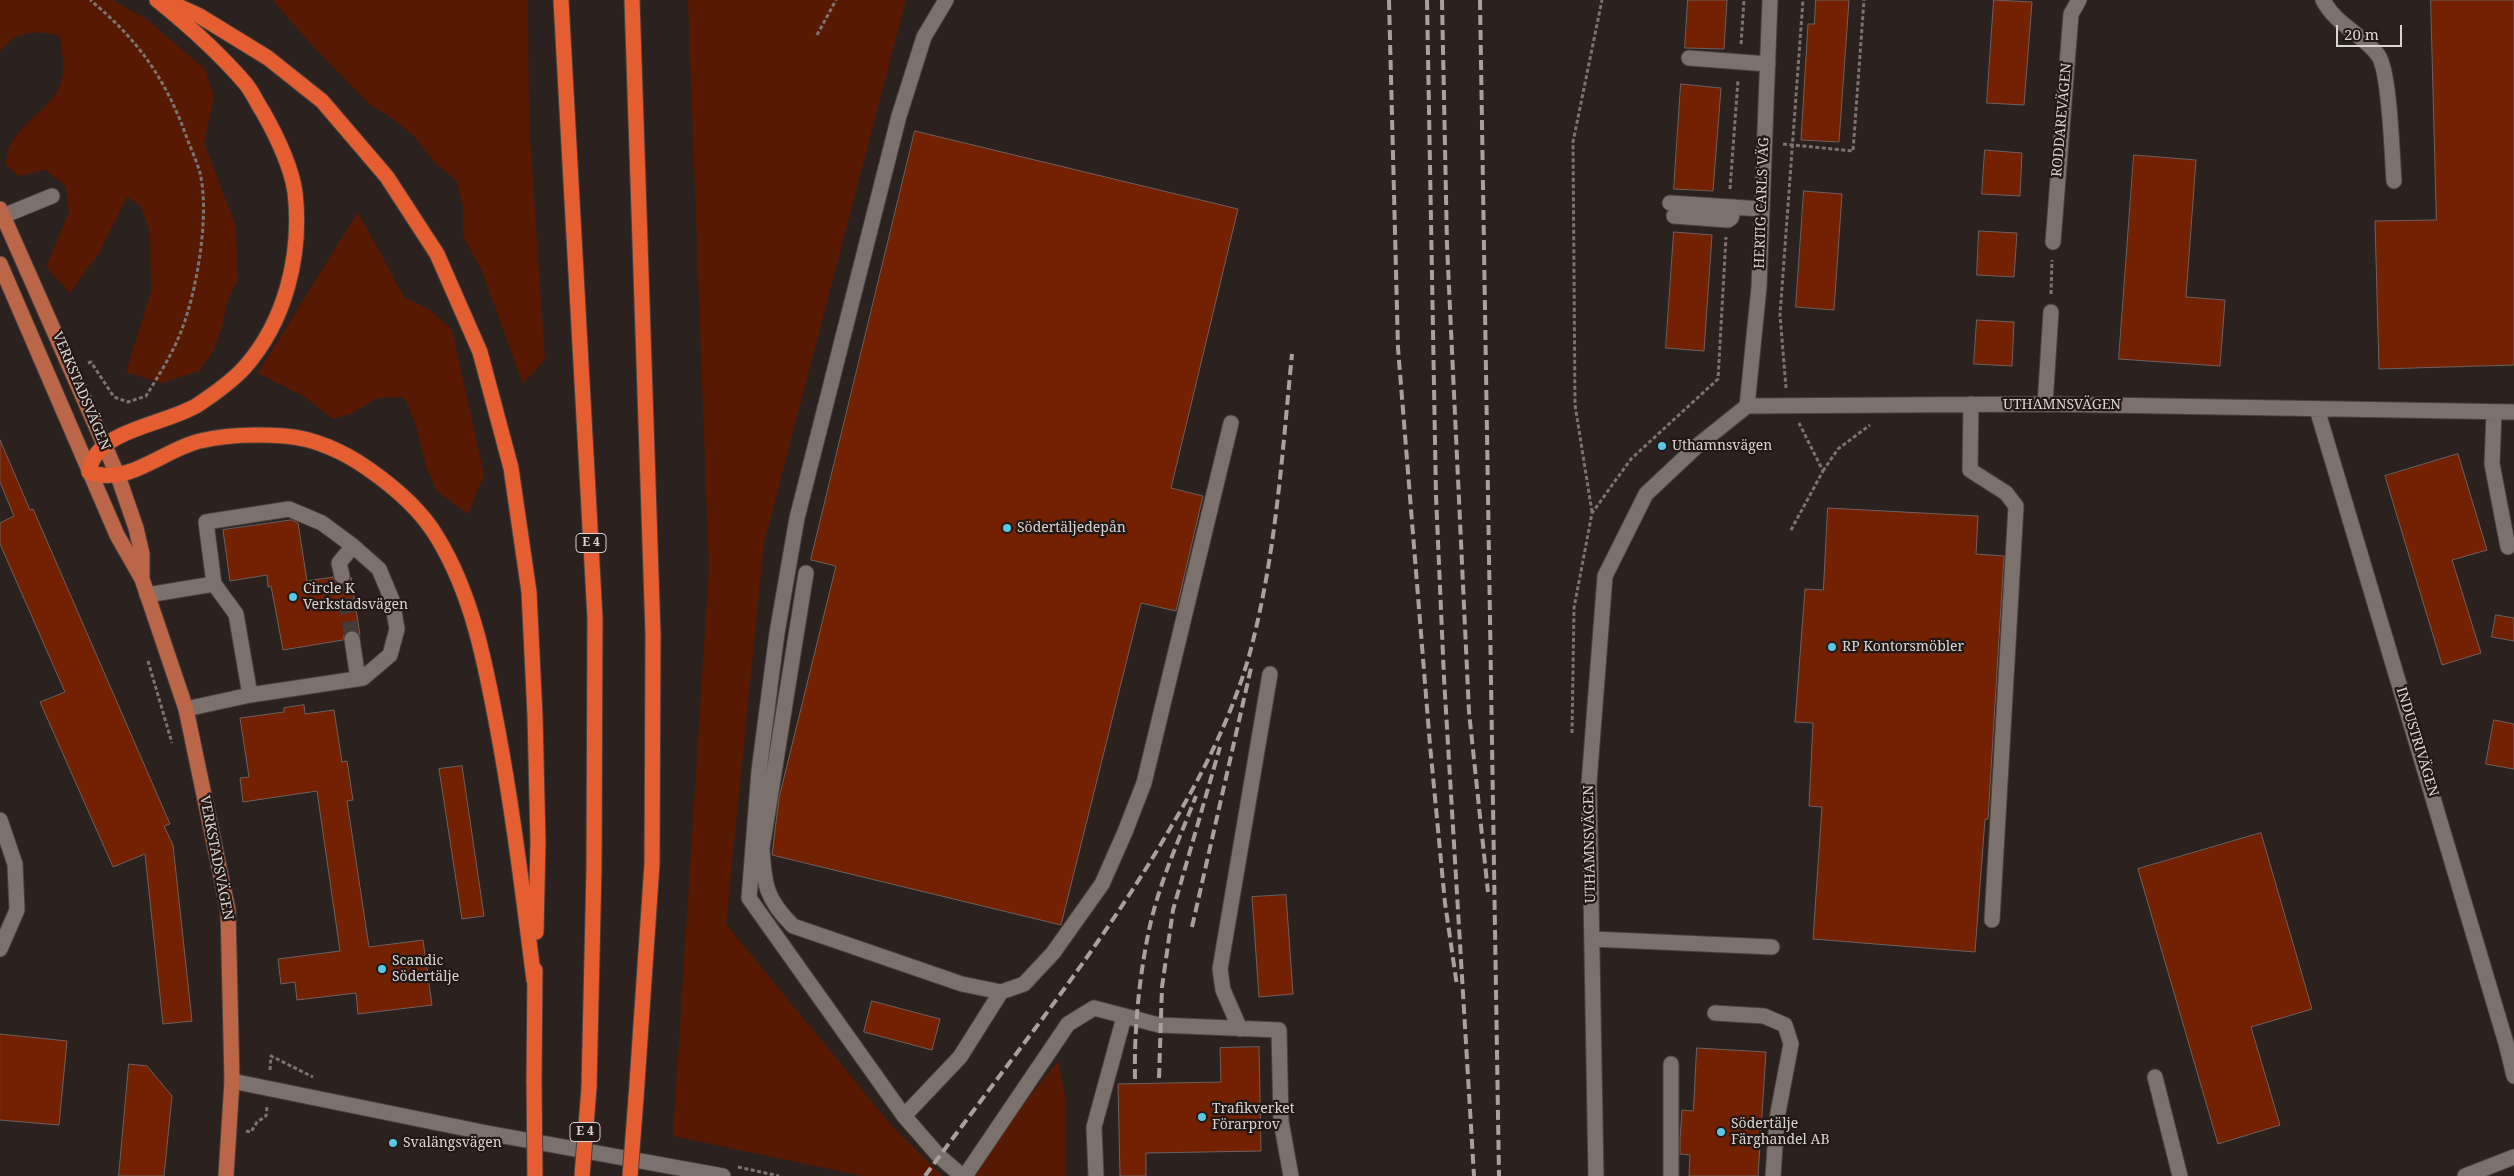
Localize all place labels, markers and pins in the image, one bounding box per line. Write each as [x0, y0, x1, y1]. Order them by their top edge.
place label: Uthamnsvägen [1672, 438, 1772, 454]
marker: Uthamnsvägen [1656, 440, 1668, 452]
place label: Södertäljedepån [1017, 520, 1126, 536]
marker: Södertäljedepån [1001, 522, 1013, 534]
place label: Circle K Verkstadsvägen [303, 581, 408, 614]
marker: Circle K Verkstadsvägen [287, 591, 299, 603]
place label: RP Kontorsmöbler [1842, 639, 1964, 655]
marker: RP Kontorsmöbler [1826, 641, 1838, 653]
place label: Scandic Södertälje [392, 953, 459, 986]
marker: Scandic Södertälje [376, 963, 388, 975]
place label: Trafikverket Förarprov [1212, 1101, 1295, 1134]
marker: Trafikverket Förarprov [1196, 1111, 1208, 1123]
place label: Södertälje Färghandel AB [1731, 1116, 1830, 1148]
marker: Södertälje Färghandel AB [1715, 1126, 1727, 1138]
place label: Svalängsvägen [403, 1135, 502, 1151]
marker: Svalängsvägen [387, 1137, 399, 1149]

